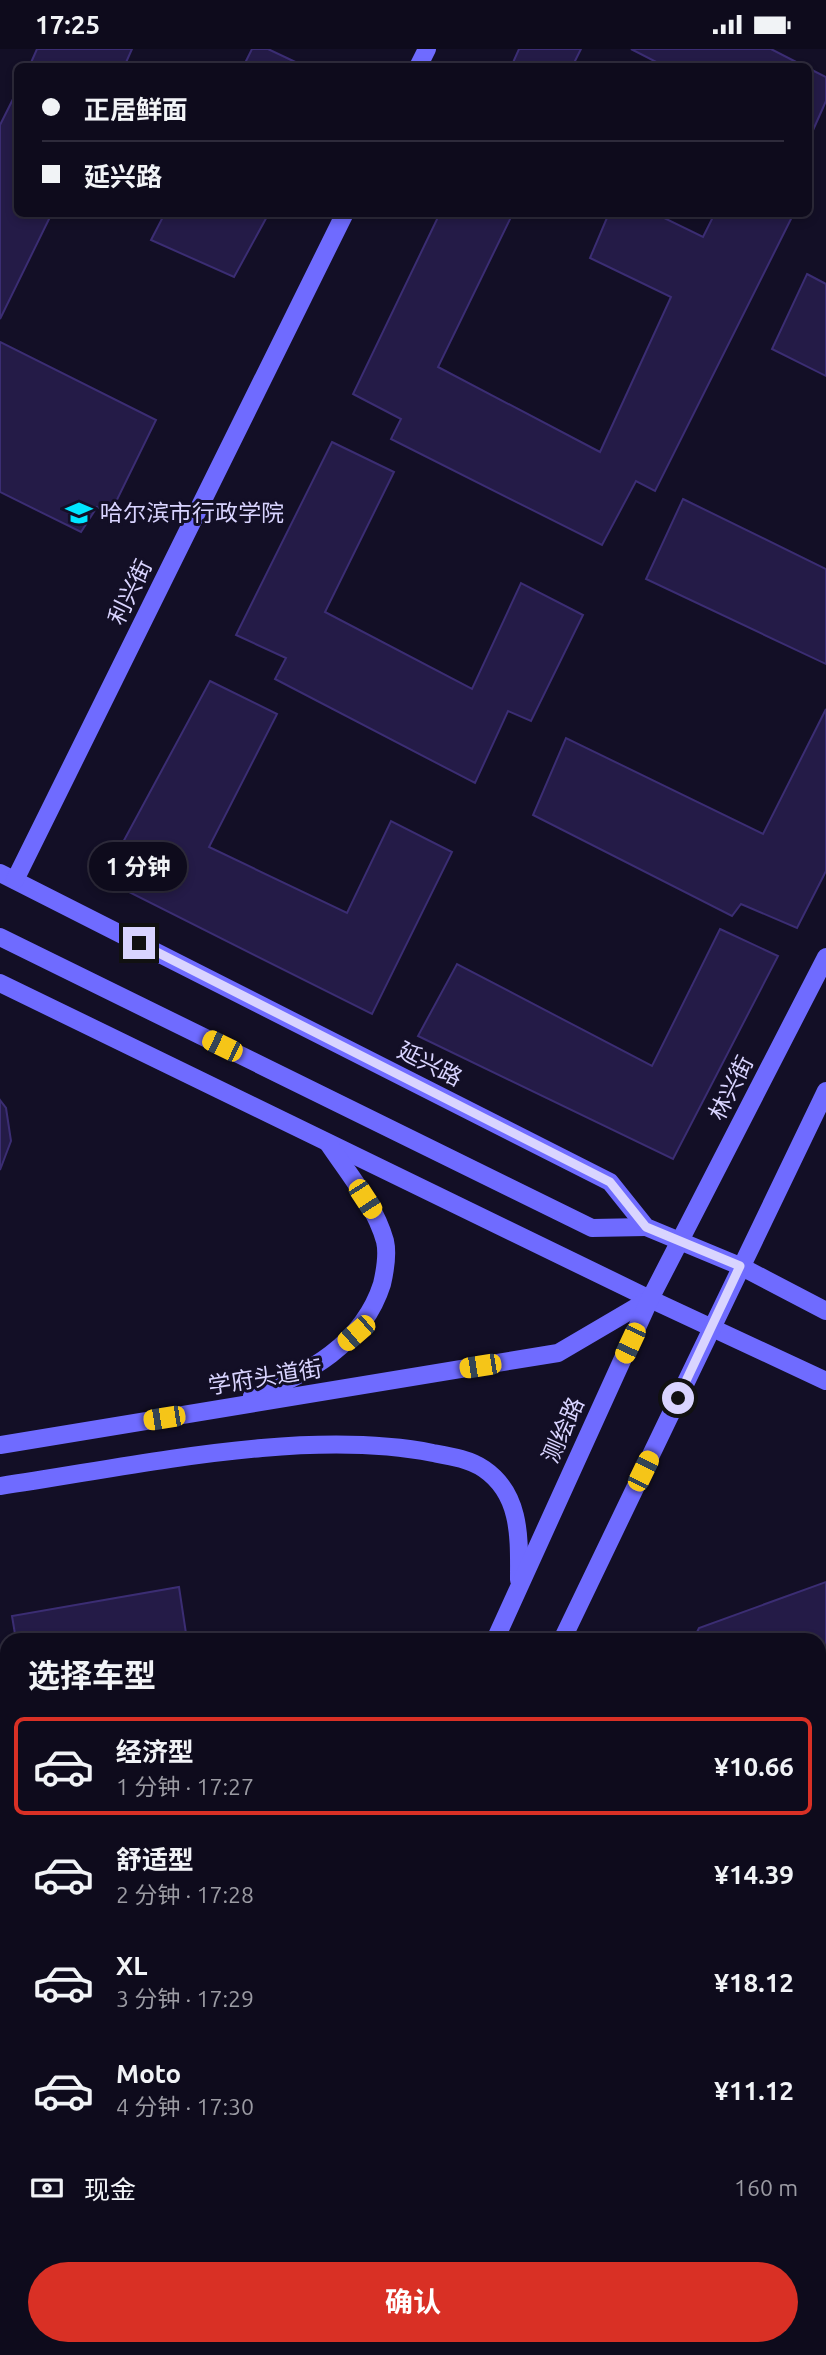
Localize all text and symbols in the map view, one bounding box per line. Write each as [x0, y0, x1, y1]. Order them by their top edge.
text: 17:25 [35, 10, 100, 39]
text: 正居鲜面 [84, 95, 188, 124]
text: 延兴路 [84, 162, 162, 191]
school or university icon: 哈尔滨市行政学院 [64, 498, 94, 528]
place label: 哈尔滨市行政学院 [100, 500, 284, 525]
street label: 利兴街 [103, 555, 156, 628]
callout: 1 分钟 [90, 841, 188, 891]
text: 1 分钟 [106, 854, 170, 879]
route end [123, 927, 155, 959]
car [199, 1027, 246, 1065]
street label: 延兴路 [394, 1037, 467, 1090]
street label: 林兴街 [704, 1051, 757, 1124]
car [345, 1176, 386, 1222]
car [334, 1311, 379, 1355]
car [612, 1320, 649, 1366]
car [458, 1352, 503, 1380]
street label: 学府头道街 [206, 1355, 324, 1398]
route start [662, 1382, 694, 1414]
street label: 测绘路 [537, 1393, 588, 1466]
car [142, 1404, 187, 1432]
car [625, 1448, 662, 1494]
text: 选择车型 [28, 1657, 156, 1693]
icon: car [32, 1735, 95, 1798]
text: 经济型 [116, 1737, 194, 1766]
text: ¥10.66 [714, 1752, 794, 1781]
text: 1 分钟 · 17:27 [116, 1774, 254, 1799]
icon: car [32, 1843, 95, 1906]
text: 舒适型 [116, 1845, 194, 1874]
text: ¥14.39 [714, 1860, 794, 1889]
text: 2 分钟 · 17:28 [116, 1882, 254, 1907]
icon: car [32, 1951, 95, 2014]
text: XL [116, 1951, 147, 1980]
text: ¥18.12 [714, 1968, 794, 1997]
text: 3 分钟 · 17:29 [116, 1986, 254, 2011]
icon: car [32, 2059, 95, 2122]
text: Moto [116, 2059, 181, 2088]
text: ¥11.12 [714, 2076, 794, 2105]
text: 4 分钟 · 17:30 [116, 2094, 254, 2119]
icon: cash [28, 2169, 66, 2207]
text: 现金 [84, 2175, 136, 2204]
text: 160 m [734, 2175, 798, 2200]
button: 确认 [28, 2262, 798, 2342]

